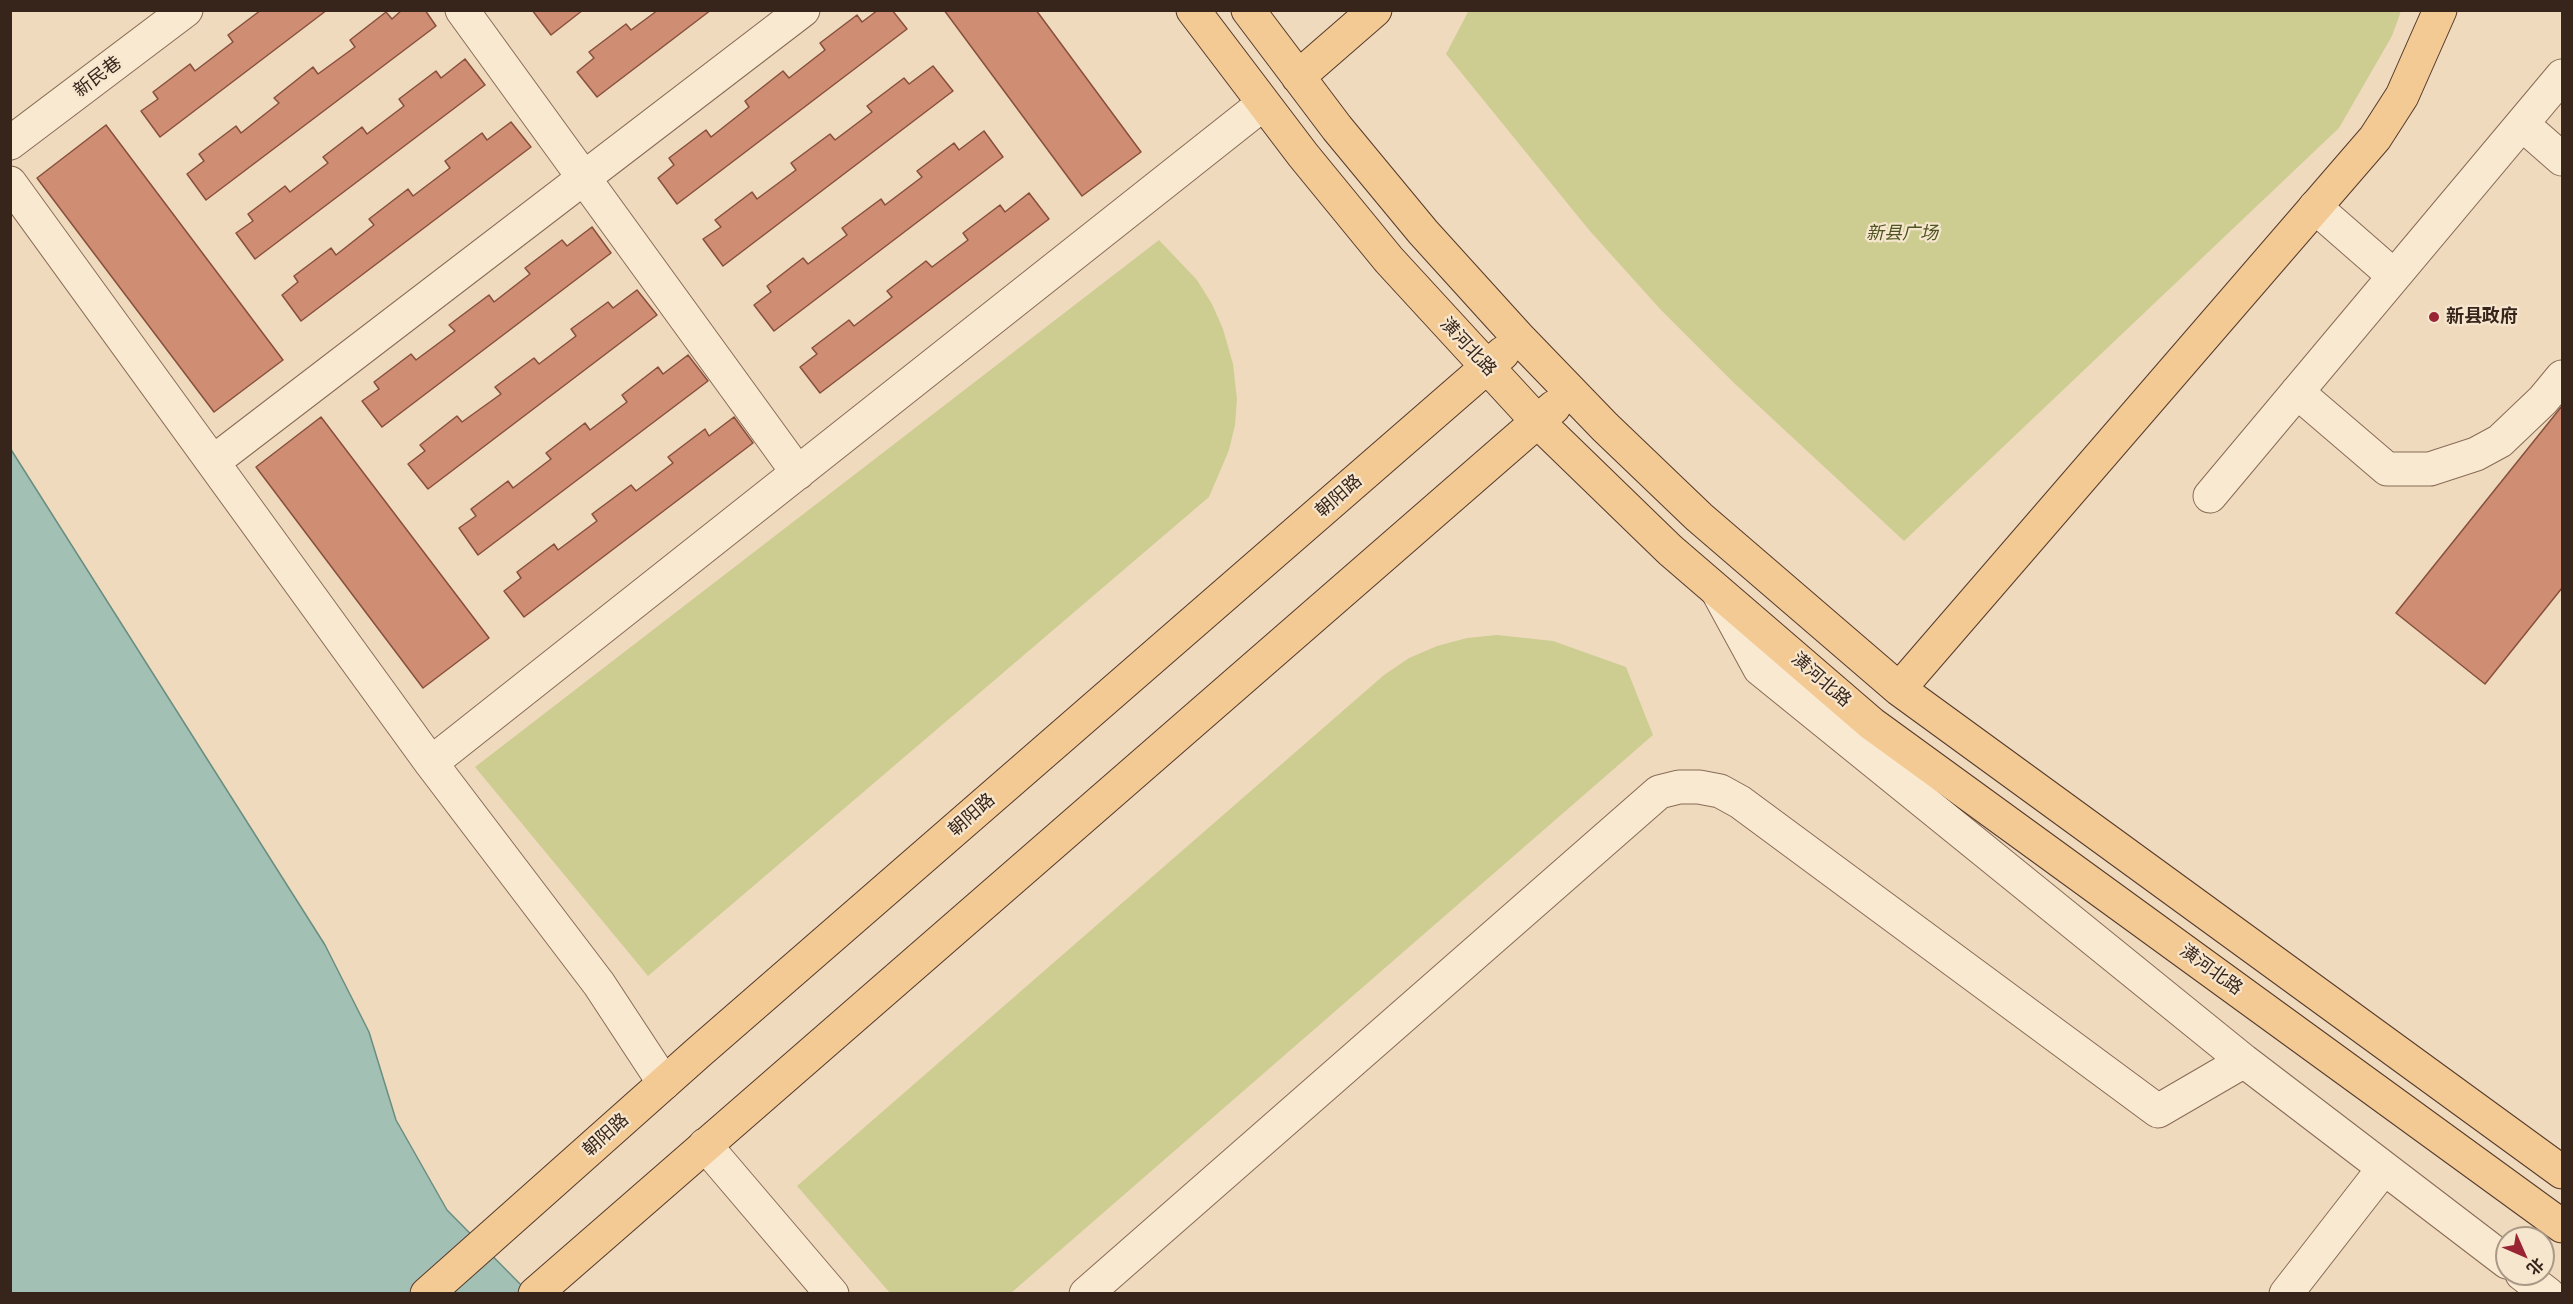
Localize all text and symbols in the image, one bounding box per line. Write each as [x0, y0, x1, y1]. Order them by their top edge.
street label: 新民巷 [70, 52, 126, 102]
park label: 新县广场 [1866, 223, 1938, 245]
place label: 新县政府 [2446, 306, 2518, 328]
marker: 新县政府 [2427, 310, 2441, 324]
street label: 潢河北路 [1436, 313, 1500, 381]
street label: 朝阳路 [1312, 470, 1366, 522]
street label: 潢河北路 [1787, 648, 1855, 712]
street label: 朝阳路 [945, 789, 999, 841]
street label: 潢河北路 [2176, 940, 2246, 1000]
street label: 朝阳路 [579, 1109, 633, 1161]
north arrow [2495, 1226, 2555, 1286]
text: 北 [2522, 1253, 2550, 1281]

